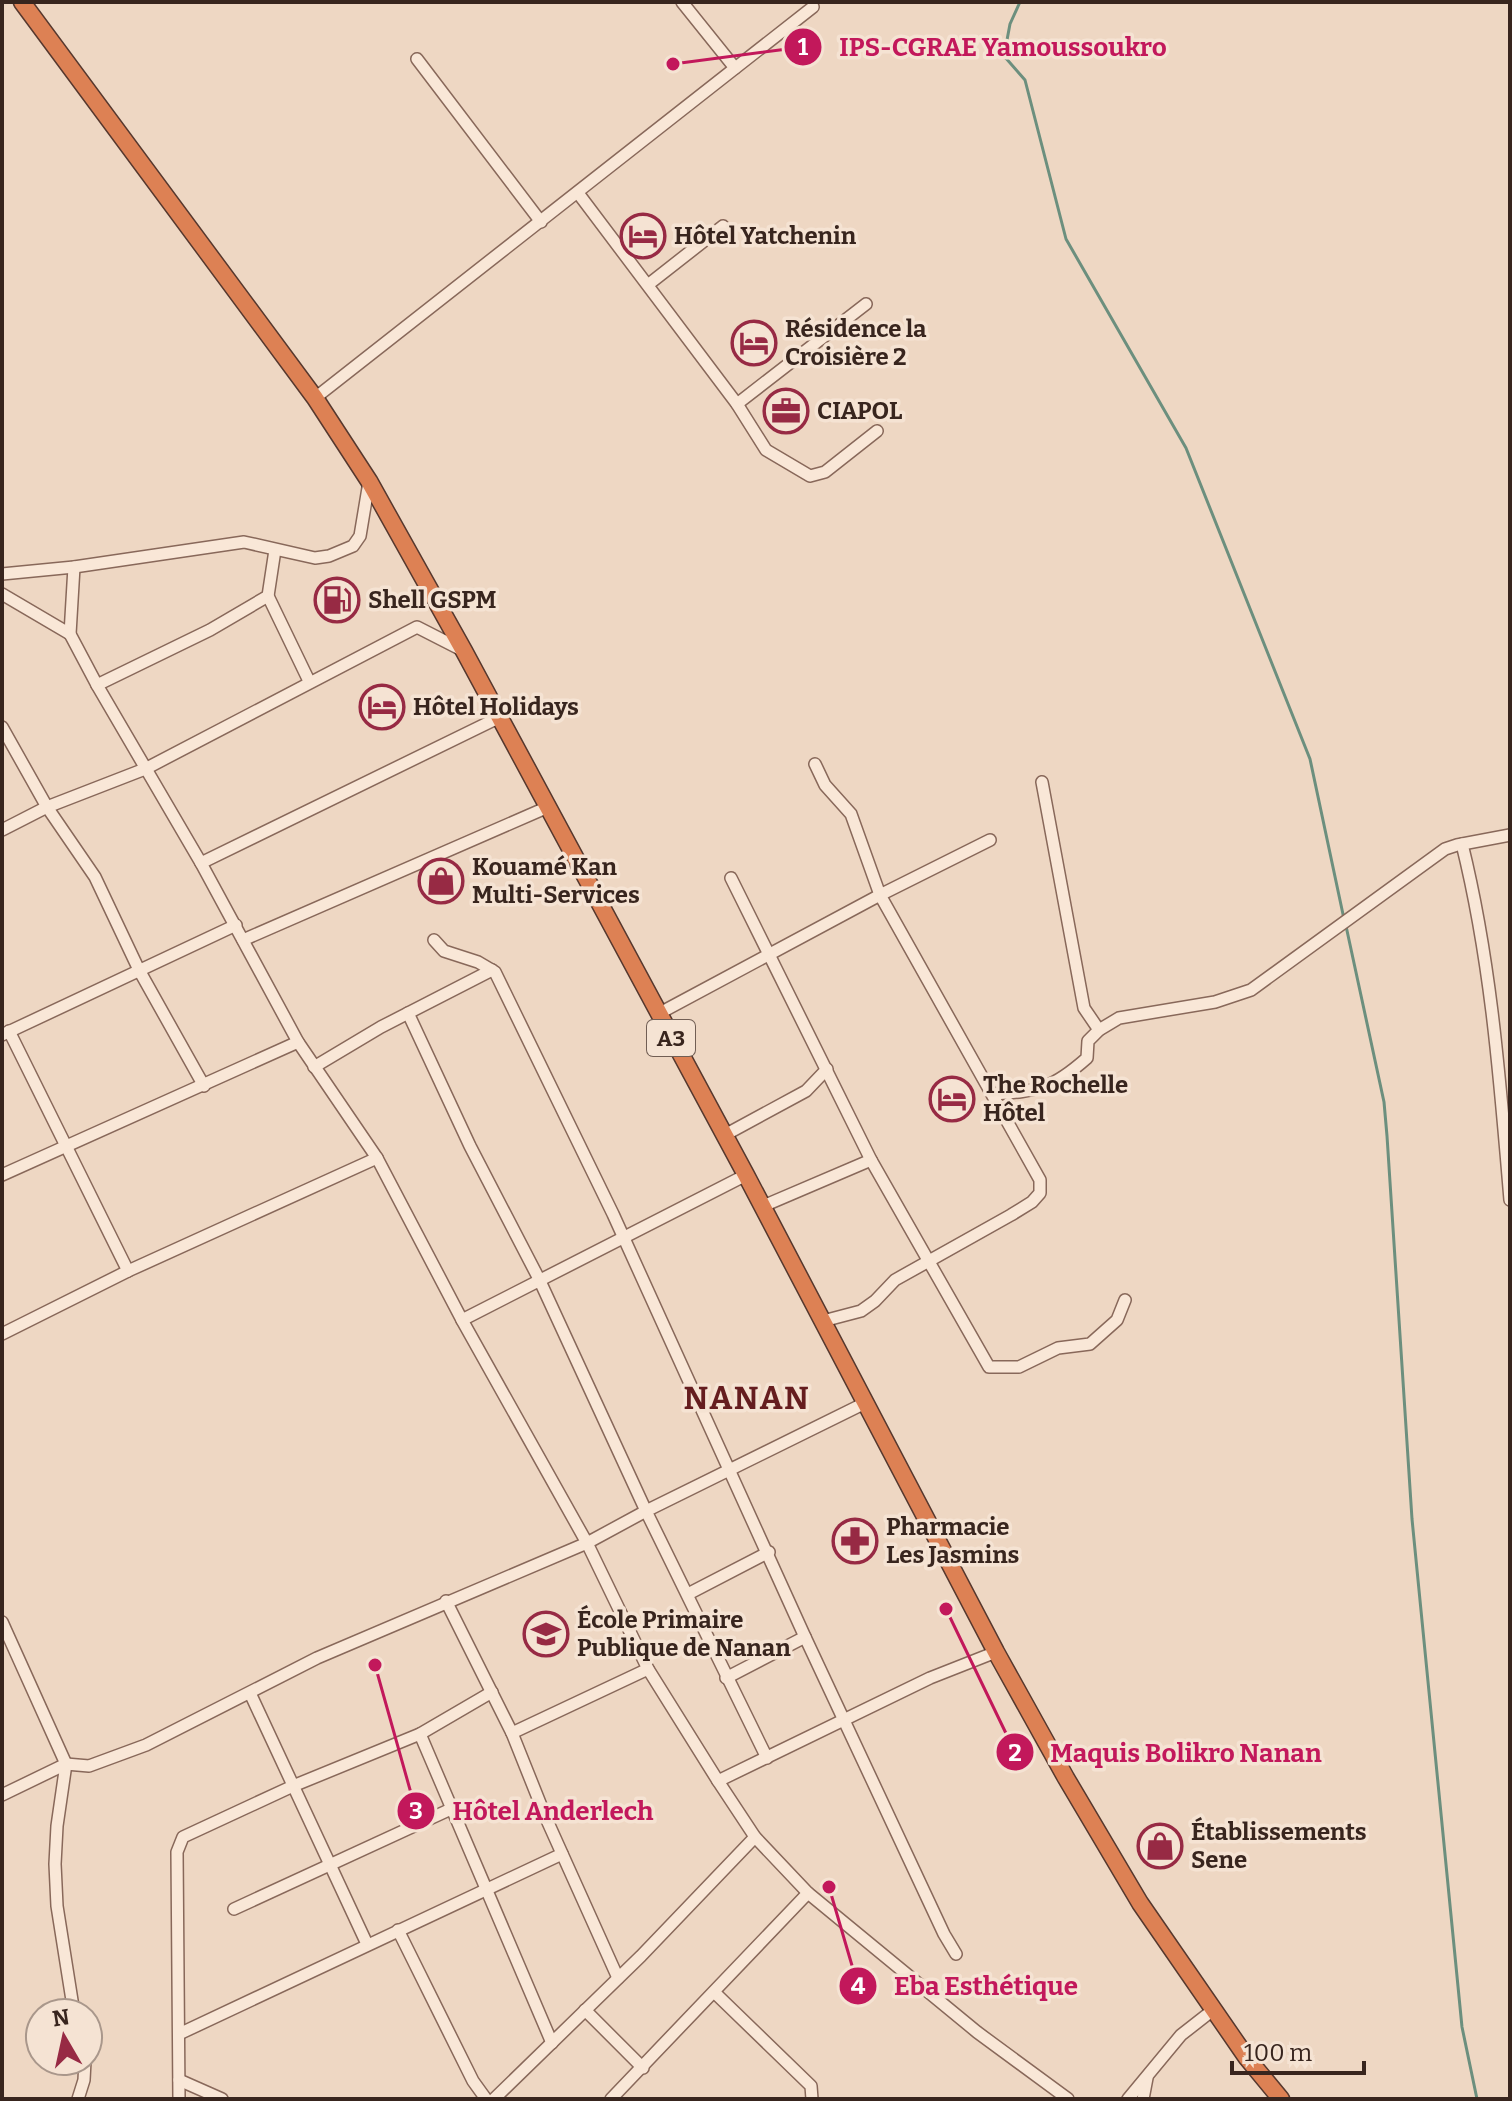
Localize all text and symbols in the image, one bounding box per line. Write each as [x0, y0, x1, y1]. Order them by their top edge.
callout: IPS-CGRAE Yamoussoukro [783, 22, 1182, 72]
text: IPS-CGRAE Yamoussoukro [839, 32, 1167, 63]
text: 1 [798, 33, 809, 61]
hotel icon: Hôtel Yatchenin [619, 212, 667, 260]
place label: Hôtel Yatchenin [674, 222, 857, 250]
place label: Résidence la Croisière 2 [785, 315, 927, 371]
hotel icon: Résidence la Croisière 2 [730, 319, 778, 367]
office icon: CIAPOL [762, 387, 810, 435]
place label: CIAPOL [817, 397, 903, 425]
fuel station icon: Shell GSPM [313, 576, 361, 624]
place label: Shell GSPM [368, 586, 496, 614]
hotel icon: Hôtel Holidays [358, 683, 406, 731]
place label: Hôtel Holidays [413, 693, 579, 721]
place label: Kouamé Kan Multi-Services [472, 853, 640, 909]
shop icon: Kouamé Kan Multi-Services [417, 857, 465, 905]
road number: A3 [647, 1020, 695, 1056]
place label: The Rochelle Hôtel [983, 1071, 1128, 1127]
hotel icon: The Rochelle Hôtel [928, 1075, 976, 1123]
district label: NANAN [683, 1379, 811, 1417]
place label: Pharmacie Les Jasmins [886, 1513, 1020, 1569]
pharmacy icon: Pharmacie Les Jasmins [831, 1517, 879, 1565]
place label: École Primaire Publique de Nanan [577, 1604, 791, 1662]
school or university icon: École Primaire Publique de Nanan [522, 1610, 570, 1658]
callout: Maquis Bolikro Nanan [995, 1727, 1338, 1777]
text: Maquis Bolikro Nanan [1050, 1738, 1322, 1769]
text: 2 [1008, 1739, 1022, 1767]
callout: Hôtel Anderlech [396, 1786, 669, 1836]
text: Hôtel Anderlech [453, 1796, 654, 1827]
text: 3 [409, 1797, 423, 1825]
place label: Établissements Sene [1191, 1816, 1367, 1874]
shop icon: Établissements Sene [1136, 1822, 1184, 1870]
callout: Eba Esthétique [838, 1961, 1094, 2011]
text: Eba Esthétique [894, 1971, 1078, 2002]
text: 4 [851, 1972, 866, 2000]
north arrow [24, 1997, 104, 2077]
text: N [50, 2003, 71, 2032]
scale bar [1232, 2025, 1364, 2075]
text: 100 m [1244, 2039, 1312, 2067]

